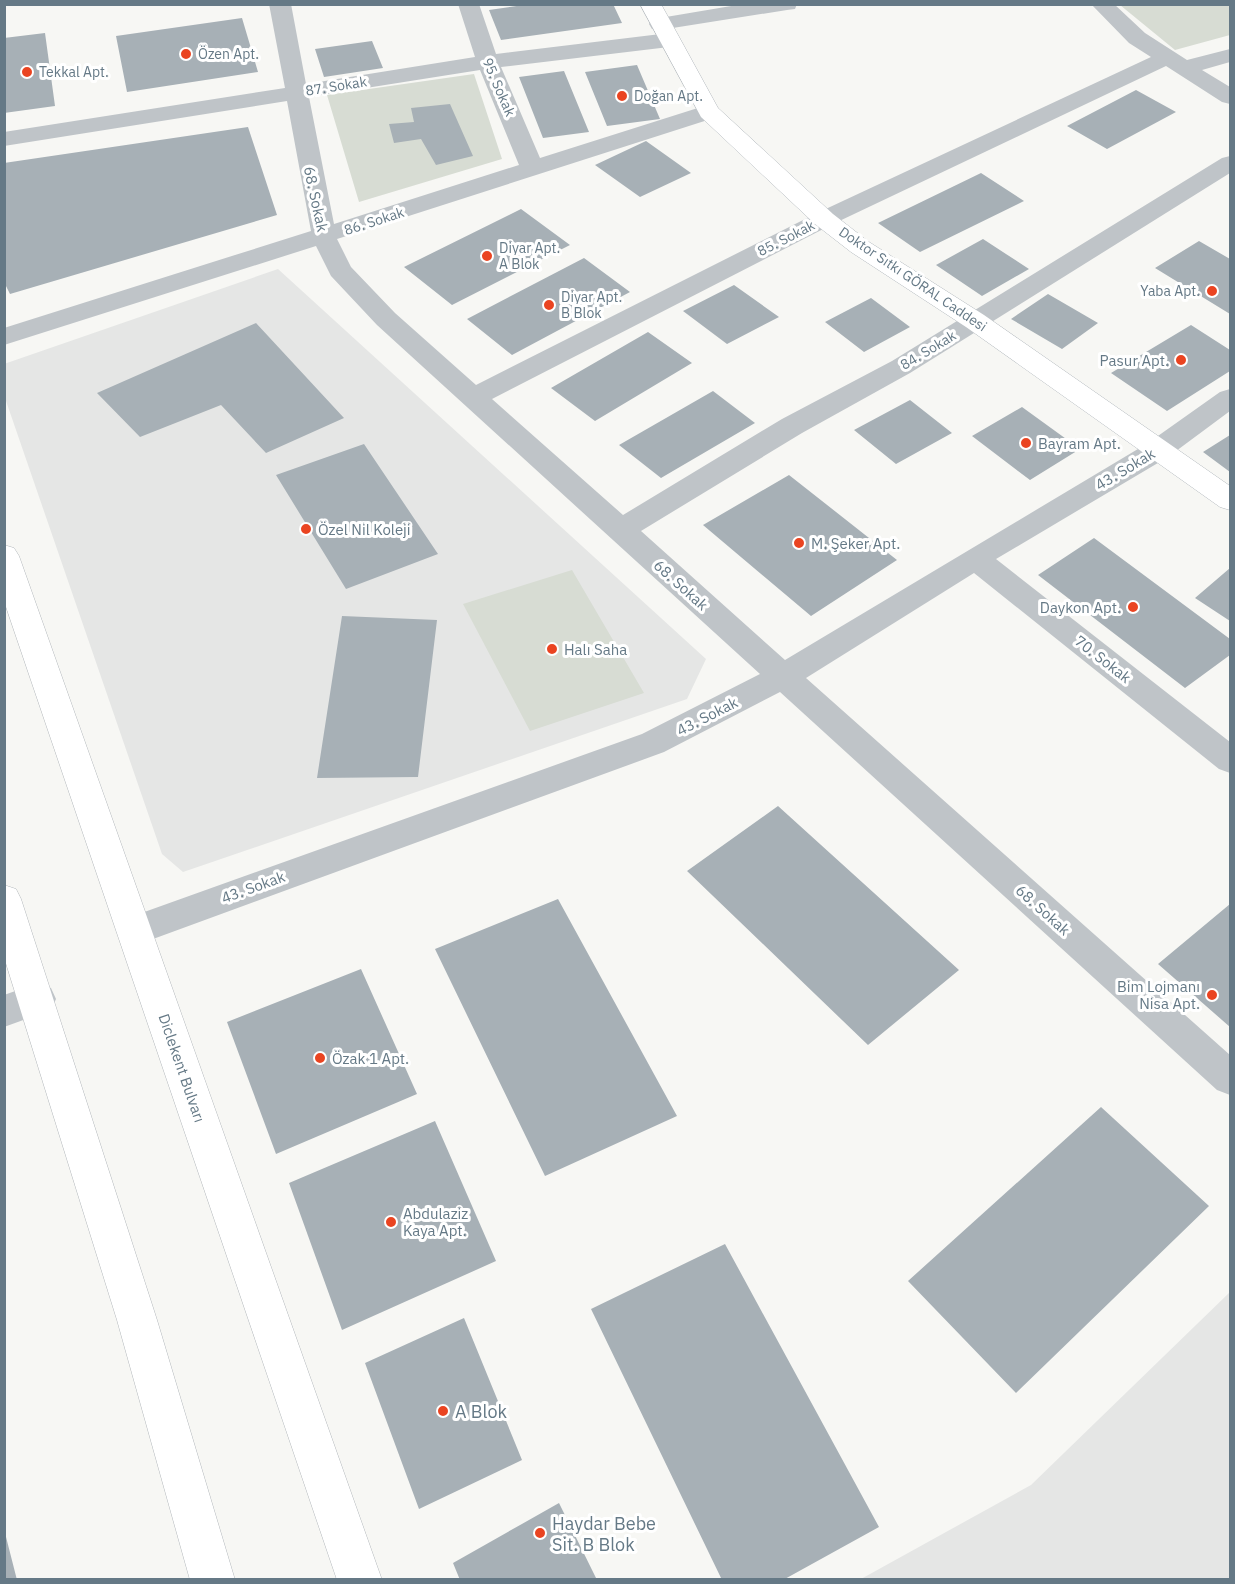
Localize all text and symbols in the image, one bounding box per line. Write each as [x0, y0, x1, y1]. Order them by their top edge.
place label: Özen Apt. [198, 45, 259, 63]
marker: Özen Apt. [179, 47, 193, 61]
street label: 95. Sokak [479, 55, 520, 120]
place label: Tekkal Apt. [39, 63, 109, 81]
marker: Tekkal Apt. [20, 65, 34, 79]
street label: 87. Sokak [304, 72, 369, 100]
place label: Doğan Apt. [634, 87, 703, 105]
marker: Doğan Apt. [615, 89, 629, 103]
street label: 68. Sokak [300, 165, 332, 234]
street label: 86. Sokak [342, 203, 407, 239]
street label: 85. Sokak [754, 216, 818, 260]
street label: Doktor Sıtkı GÖRAL Caddesi [836, 223, 990, 335]
place label: Diyar Apt. A Blok [499, 239, 560, 273]
marker: Diyar Apt. A Blok [480, 249, 494, 263]
place label: Yaba Apt. [1140, 282, 1200, 300]
marker: Yaba Apt. [1205, 284, 1219, 298]
place label: Diyar Apt. B Blok [561, 288, 622, 322]
marker: Diyar Apt. B Blok [542, 298, 556, 312]
street label: 84. Sokak [897, 326, 960, 374]
place label: Pasur Apt. [1100, 351, 1169, 370]
marker: Pasur Apt. [1174, 353, 1188, 367]
place label: Bayram Apt. [1038, 434, 1121, 453]
marker: Bayram Apt. [1019, 436, 1033, 450]
street label: 43. Sokak [1092, 444, 1158, 494]
place label: Özel Nil Koleji [318, 520, 411, 539]
marker: Özel Nil Koleji [299, 522, 313, 536]
place label: M. Şeker Apt. [811, 534, 900, 553]
marker: M. Şeker Apt. [792, 536, 806, 550]
street label: 68. Sokak [650, 556, 712, 614]
place label: Daykon Apt. [1040, 598, 1121, 617]
marker: Daykon Apt. [1126, 600, 1140, 614]
street label: 70. Sokak [1071, 631, 1135, 687]
place label: Halı Saha [564, 640, 627, 659]
marker: Halı Saha [545, 642, 559, 656]
street label: 43. Sokak [673, 692, 741, 740]
street label: 43. Sokak [219, 867, 288, 907]
street label: 68. Sokak [1012, 881, 1074, 939]
place label: Bim Lojmanı Nisa Apt. [1117, 977, 1200, 1013]
marker: Bim Lojmanı Nisa Apt. [1205, 988, 1219, 1002]
street label: Diclekent Bulvarı [155, 1011, 209, 1125]
place label: Özak 1 Apt. [332, 1049, 409, 1068]
marker: Özak 1 Apt. [313, 1051, 327, 1065]
place label: Abdulaziz Kaya Apt. [403, 1204, 468, 1240]
marker: Abdulaziz Kaya Apt. [384, 1215, 398, 1229]
place label: A Blok [455, 1400, 508, 1423]
marker: A Blok [436, 1404, 450, 1418]
place label: Haydar Bebe Sit. B Blok [552, 1512, 656, 1556]
marker: Haydar Bebe Sit. B Blok [533, 1526, 547, 1540]

